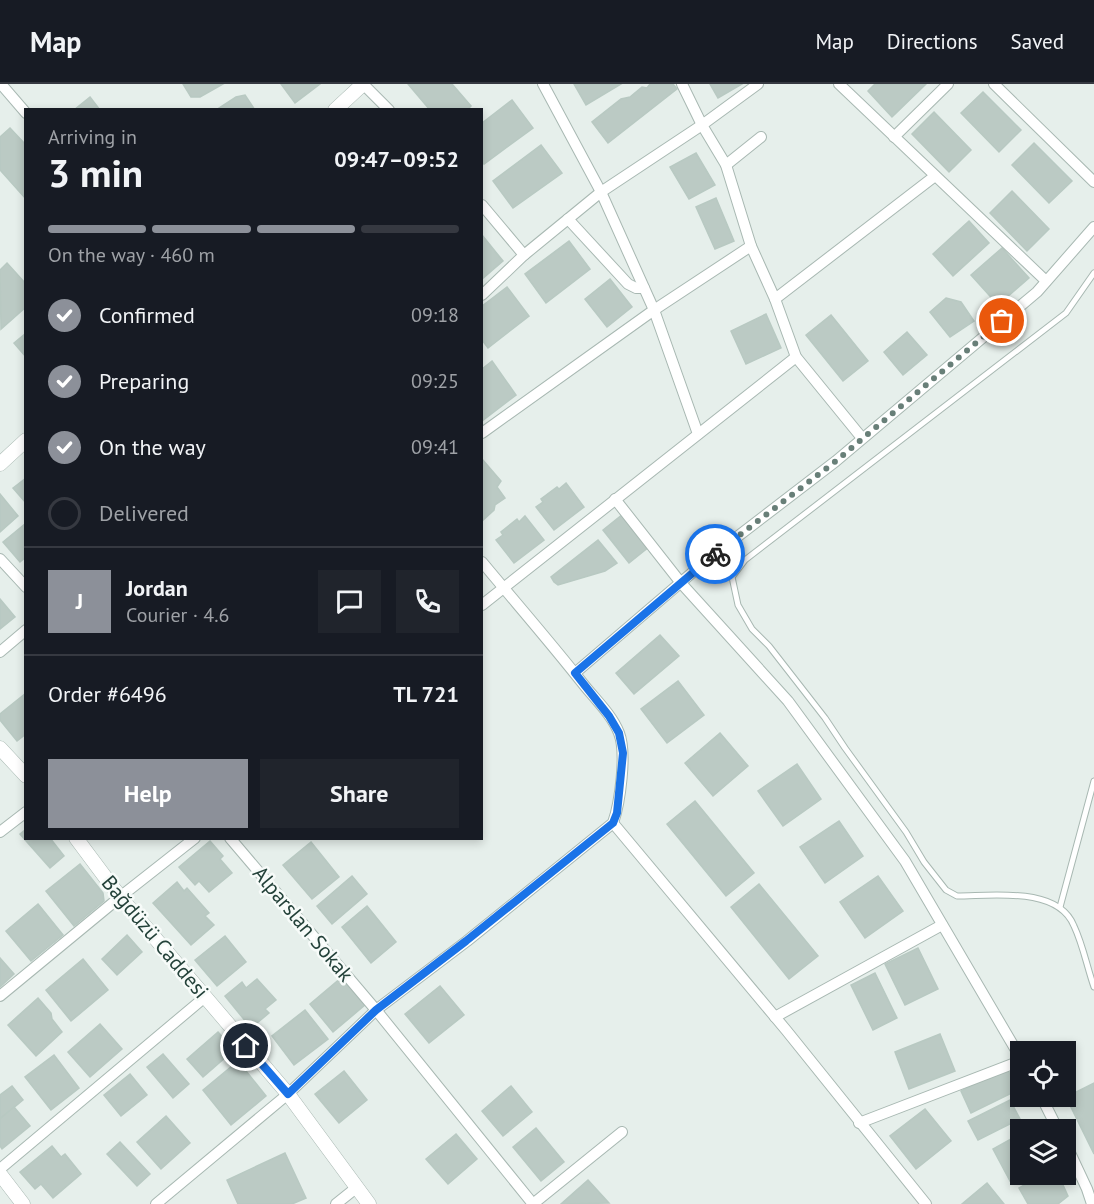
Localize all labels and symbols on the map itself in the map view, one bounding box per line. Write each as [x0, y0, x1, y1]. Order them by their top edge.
pin [976, 295, 1027, 346]
courier [685, 524, 745, 584]
street label: Alparslan Sokak [247, 860, 360, 987]
street label: Bağdüzü Caddesi [96, 870, 215, 1004]
pin [220, 1020, 271, 1071]

